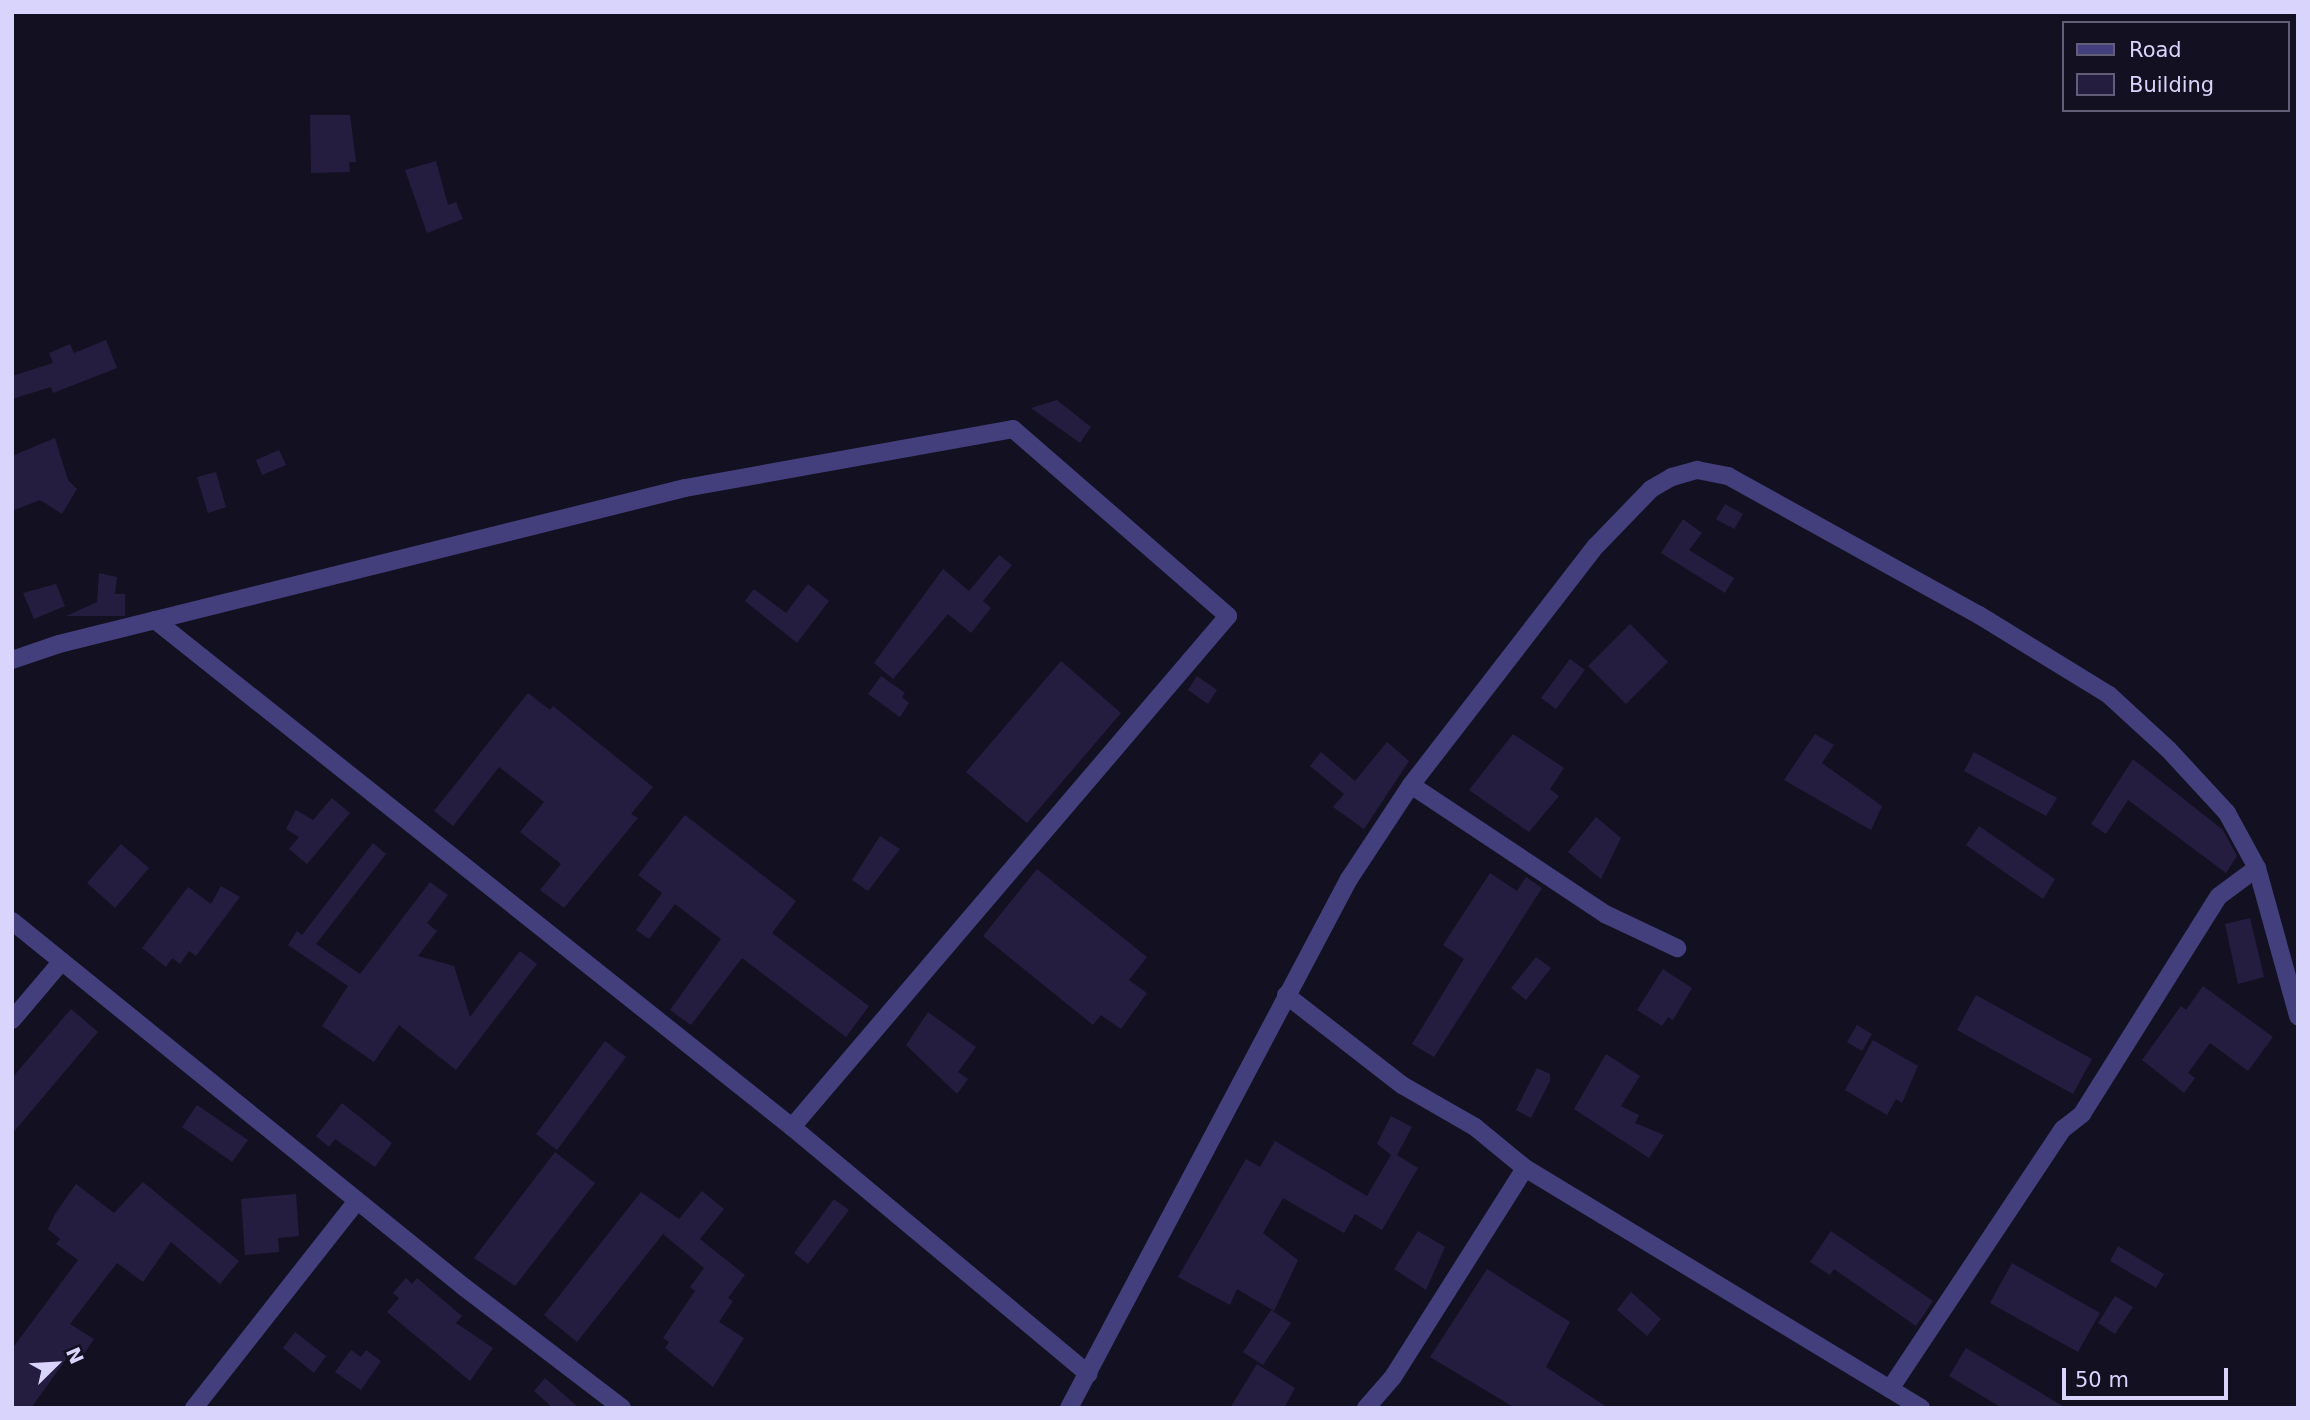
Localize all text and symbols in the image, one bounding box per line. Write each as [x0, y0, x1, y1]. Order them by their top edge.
legend [2062, 21, 2289, 112]
text: Road [2129, 38, 2182, 62]
text: Building [2129, 73, 2214, 97]
north arrow [21, 1329, 91, 1399]
text: N [62, 1344, 88, 1367]
scale bar [2065, 1354, 2231, 1398]
text: 50 m [2075, 1368, 2129, 1392]

